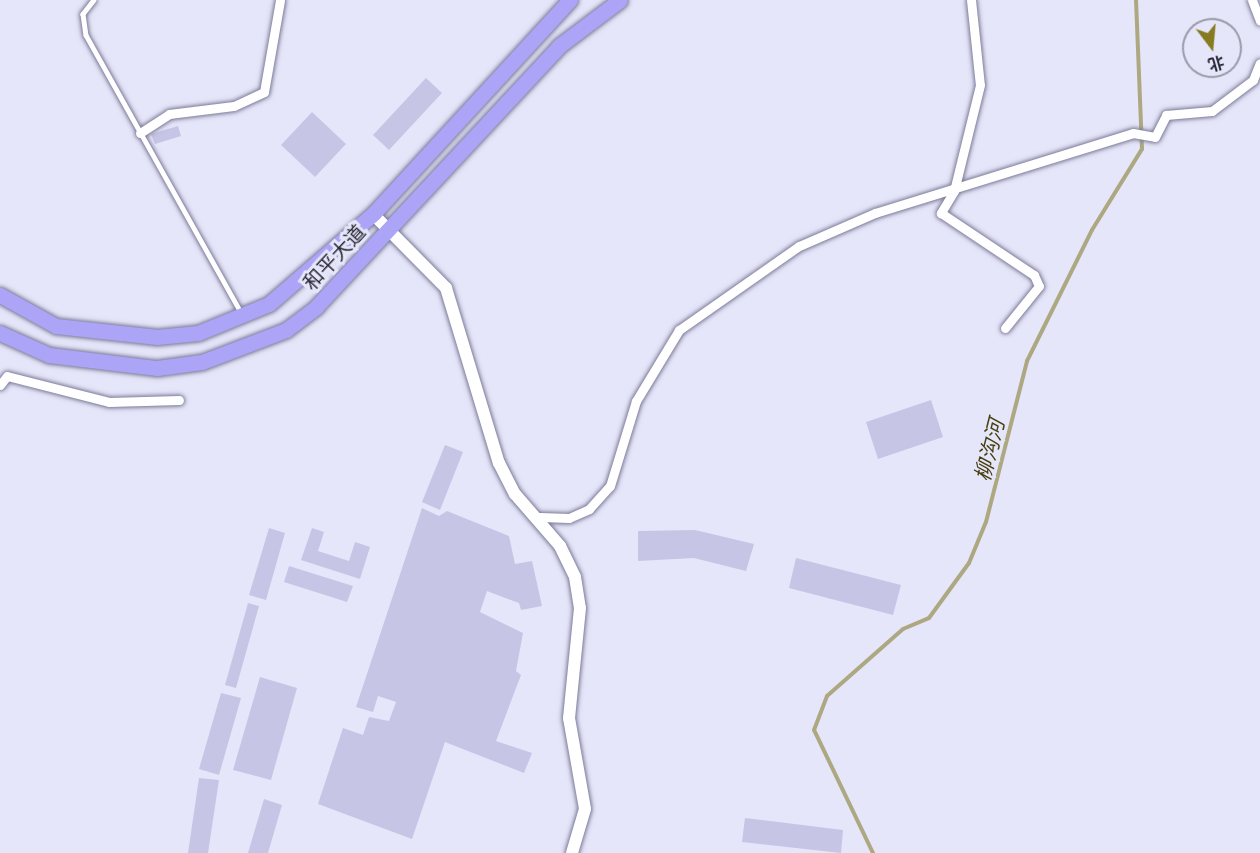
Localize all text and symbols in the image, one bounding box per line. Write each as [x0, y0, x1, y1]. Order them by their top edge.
north arrow [1182, 18, 1242, 78]
text: 北 [1206, 51, 1227, 76]
street label: 和平大道 [298, 220, 370, 294]
water label: 柳沟河 [969, 416, 1009, 484]

